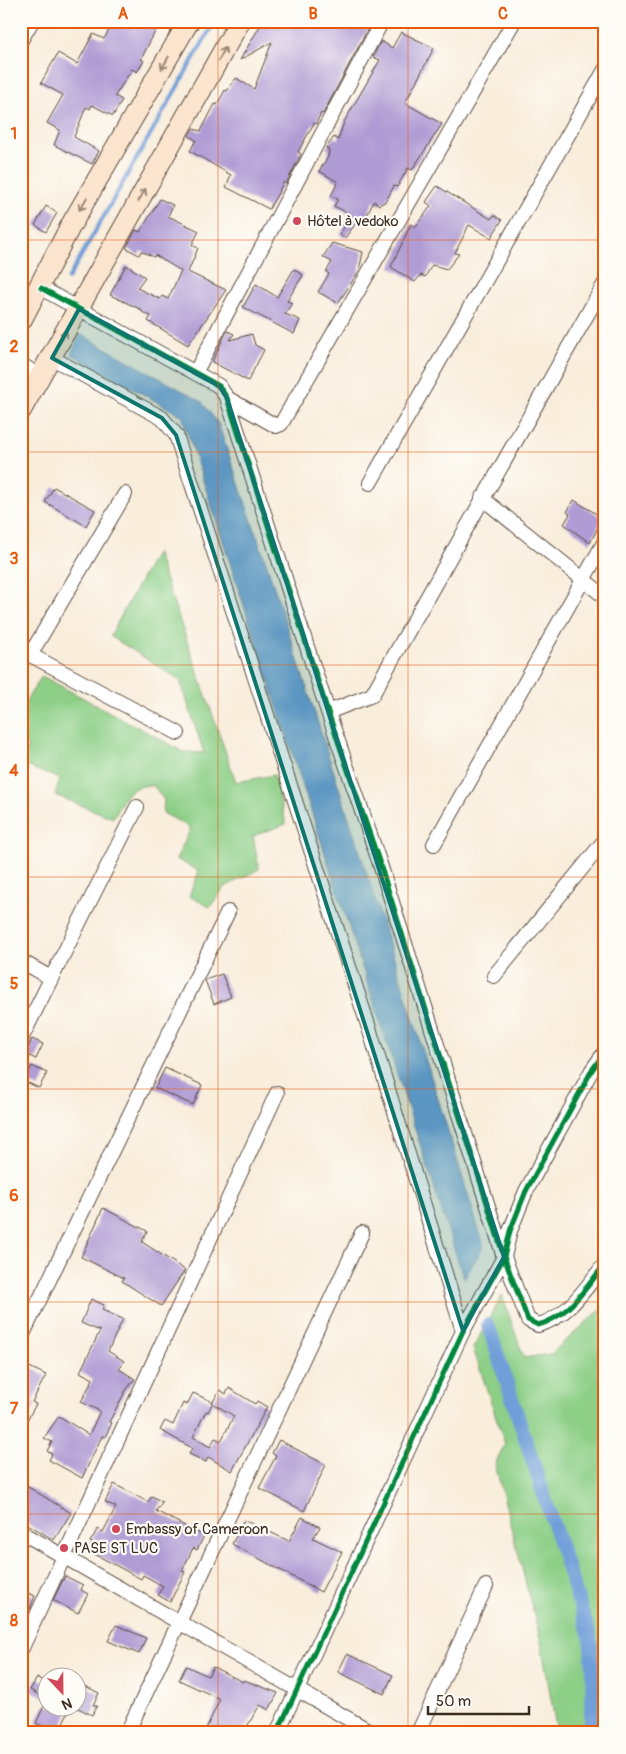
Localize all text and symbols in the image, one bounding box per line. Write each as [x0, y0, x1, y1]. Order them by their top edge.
text: A [118, 4, 129, 24]
text: B [308, 4, 318, 24]
text: C [498, 4, 508, 24]
one-way arrow [217, 47, 227, 61]
one-way arrow [159, 56, 169, 70]
text: 1 [11, 124, 17, 144]
one-way arrow [138, 189, 148, 203]
one-way arrow [78, 197, 88, 211]
place label: Hôtel à vedoko [307, 212, 399, 231]
marker: Hôtel à vedoko [291, 215, 303, 227]
one-way arrow [58, 330, 68, 345]
text: 2 [10, 337, 19, 357]
text: 3 [10, 549, 19, 569]
text: 4 [9, 761, 19, 781]
text: 5 [10, 974, 19, 994]
text: 6 [9, 1186, 19, 1206]
text: 7 [10, 1399, 19, 1419]
place label: Embassy of Cameroon [126, 1520, 268, 1539]
marker: Embassy of Cameroon [110, 1523, 122, 1535]
place label: PASE ST LUC [74, 1539, 158, 1558]
marker: PASE ST LUC [58, 1542, 70, 1554]
text: 8 [10, 1611, 18, 1631]
north arrow [38, 1666, 88, 1716]
scale bar [428, 1684, 530, 1716]
text: 50 m [436, 1692, 471, 1711]
text: N [59, 1694, 74, 1713]

